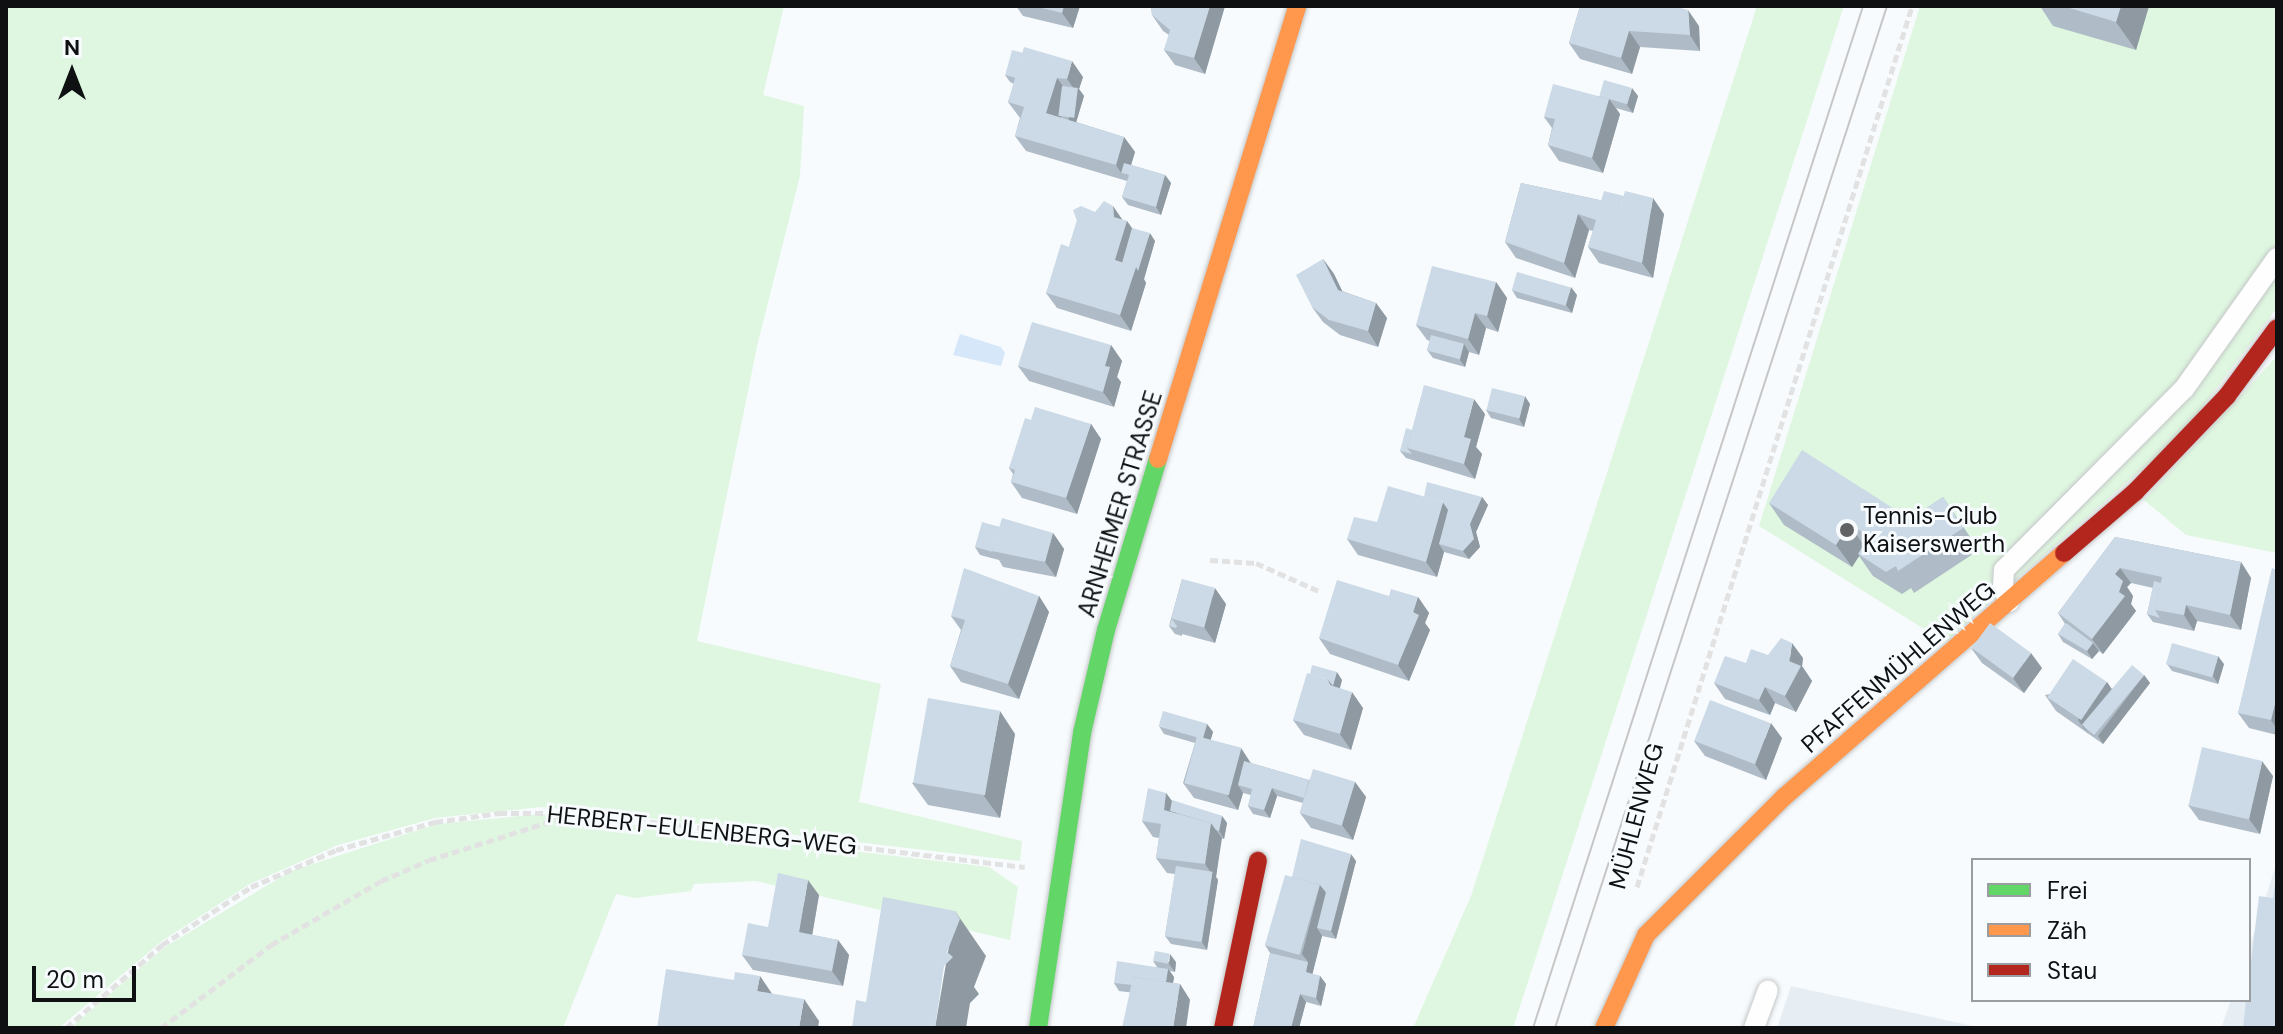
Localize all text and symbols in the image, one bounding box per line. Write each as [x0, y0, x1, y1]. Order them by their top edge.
north arrow [32, 32, 112, 112]
text: N [64, 33, 80, 62]
street label: ARNHEIMER STRASSE [1072, 387, 1168, 621]
place label: Tennis-Club Kaiserswerth [1863, 502, 2005, 558]
marker: Tennis-Club Kaiserswerth [1838, 521, 1856, 539]
street label: PFAFFENMÜHLENWEG [1795, 575, 2001, 759]
street label: MÜHLENWEG [1603, 740, 1669, 892]
street label: HERBERT-EULENBERG-WEG [546, 799, 858, 861]
legend [1971, 858, 2251, 1002]
text: Frei [2047, 875, 2088, 906]
text: Zäh [2047, 915, 2087, 946]
scale bar [36, 950, 140, 1000]
text: Stau [2047, 955, 2097, 986]
text: 20 m [46, 964, 104, 995]

